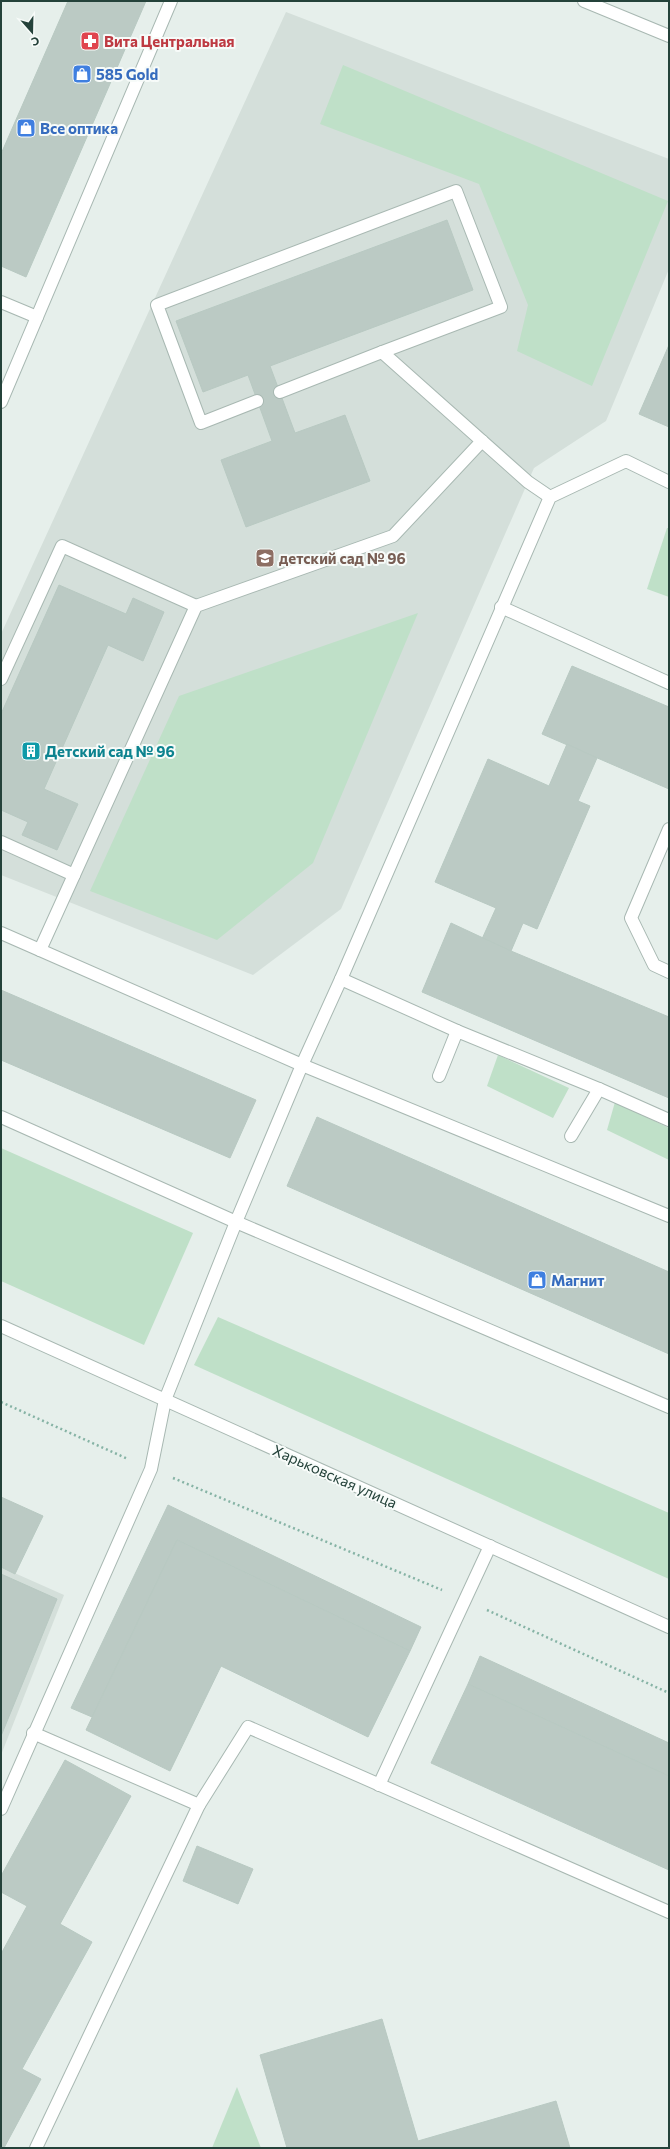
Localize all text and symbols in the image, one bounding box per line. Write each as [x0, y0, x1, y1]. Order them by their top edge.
north arrow [12, 12, 52, 52]
pharmacy icon: Вита Центральная [79, 30, 101, 52]
place label: Вита Центральная [104, 32, 235, 50]
text: С [29, 34, 41, 49]
shop icon: 585 Gold [71, 63, 93, 85]
place label: 585 Gold [96, 65, 158, 83]
shop icon: Все оптика [15, 117, 37, 139]
place label: Все оптика [40, 119, 118, 137]
school or university icon: детский сад № 96 [254, 547, 276, 569]
place label: детский сад № 96 [279, 549, 406, 567]
building icon: Детский сад № 96 [20, 740, 42, 762]
place label: Детский сад № 96 [45, 742, 175, 760]
shop icon: Магнит [526, 1269, 548, 1291]
place label: Магнит [551, 1271, 604, 1289]
street label: Харьковская улица [270, 1441, 400, 1511]

